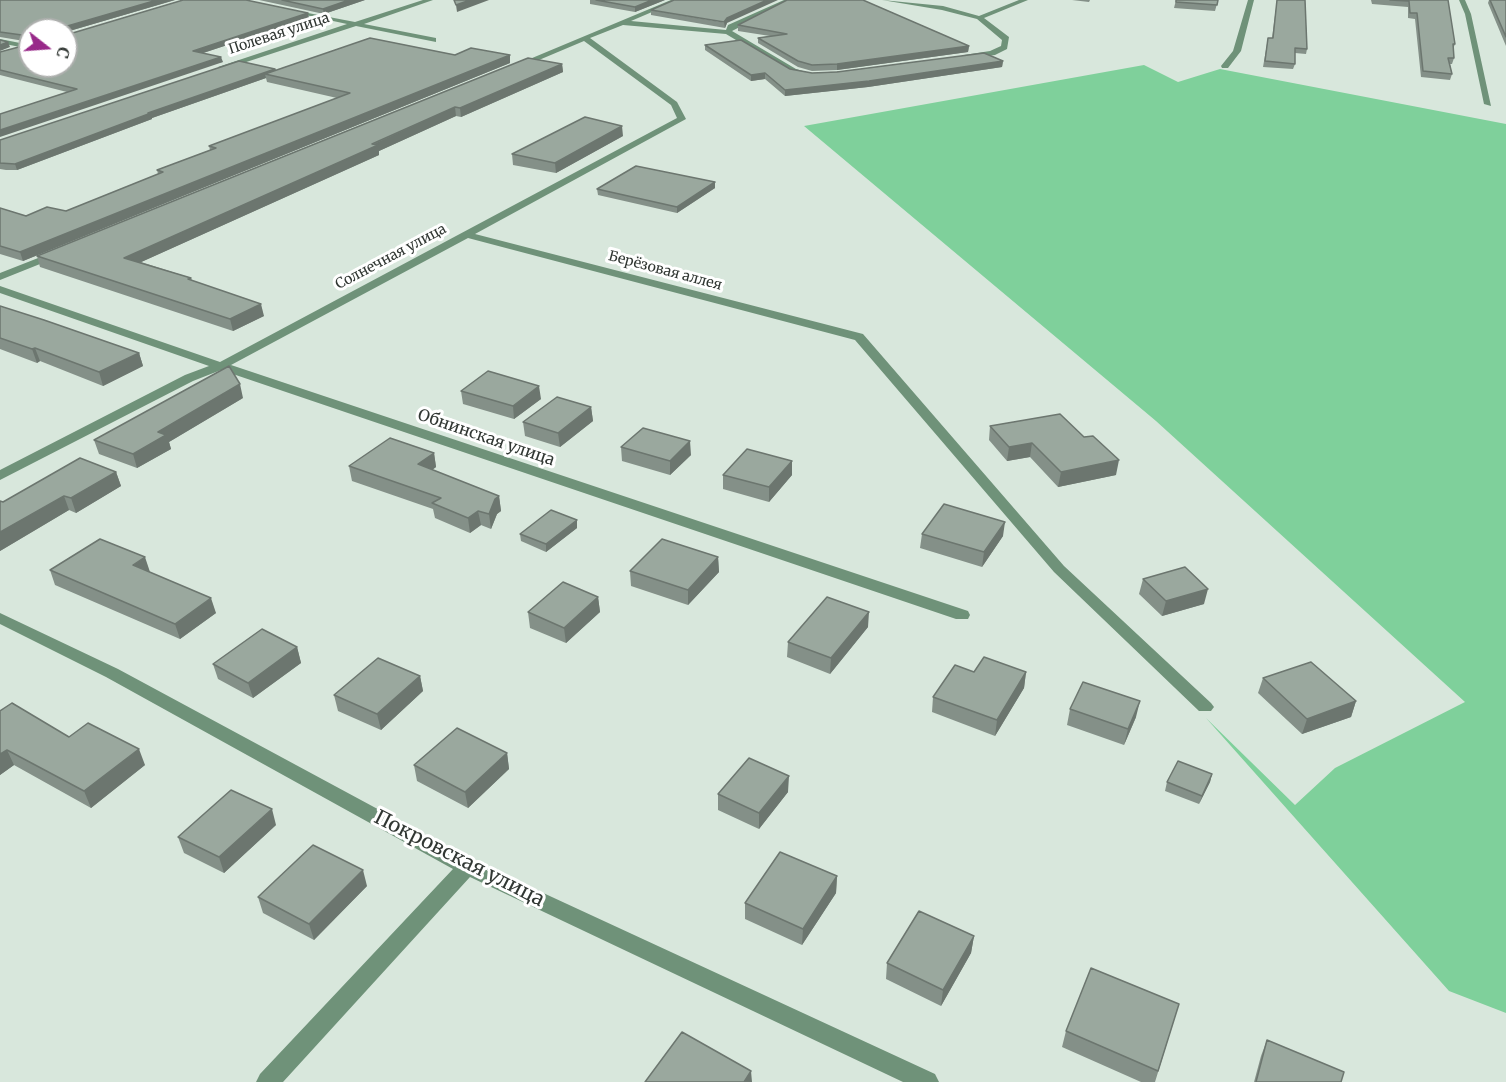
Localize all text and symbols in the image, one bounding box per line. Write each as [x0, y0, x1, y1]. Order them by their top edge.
street label: Полевая улица [226, 10, 332, 58]
north arrow [18, 18, 78, 78]
text: С [52, 45, 74, 61]
street label: Солнечная улица [333, 221, 449, 293]
street label: Берёзовая аллея [606, 248, 724, 294]
street label: Обнинская улица [415, 406, 557, 470]
street label: Покровская улица [370, 806, 548, 912]

